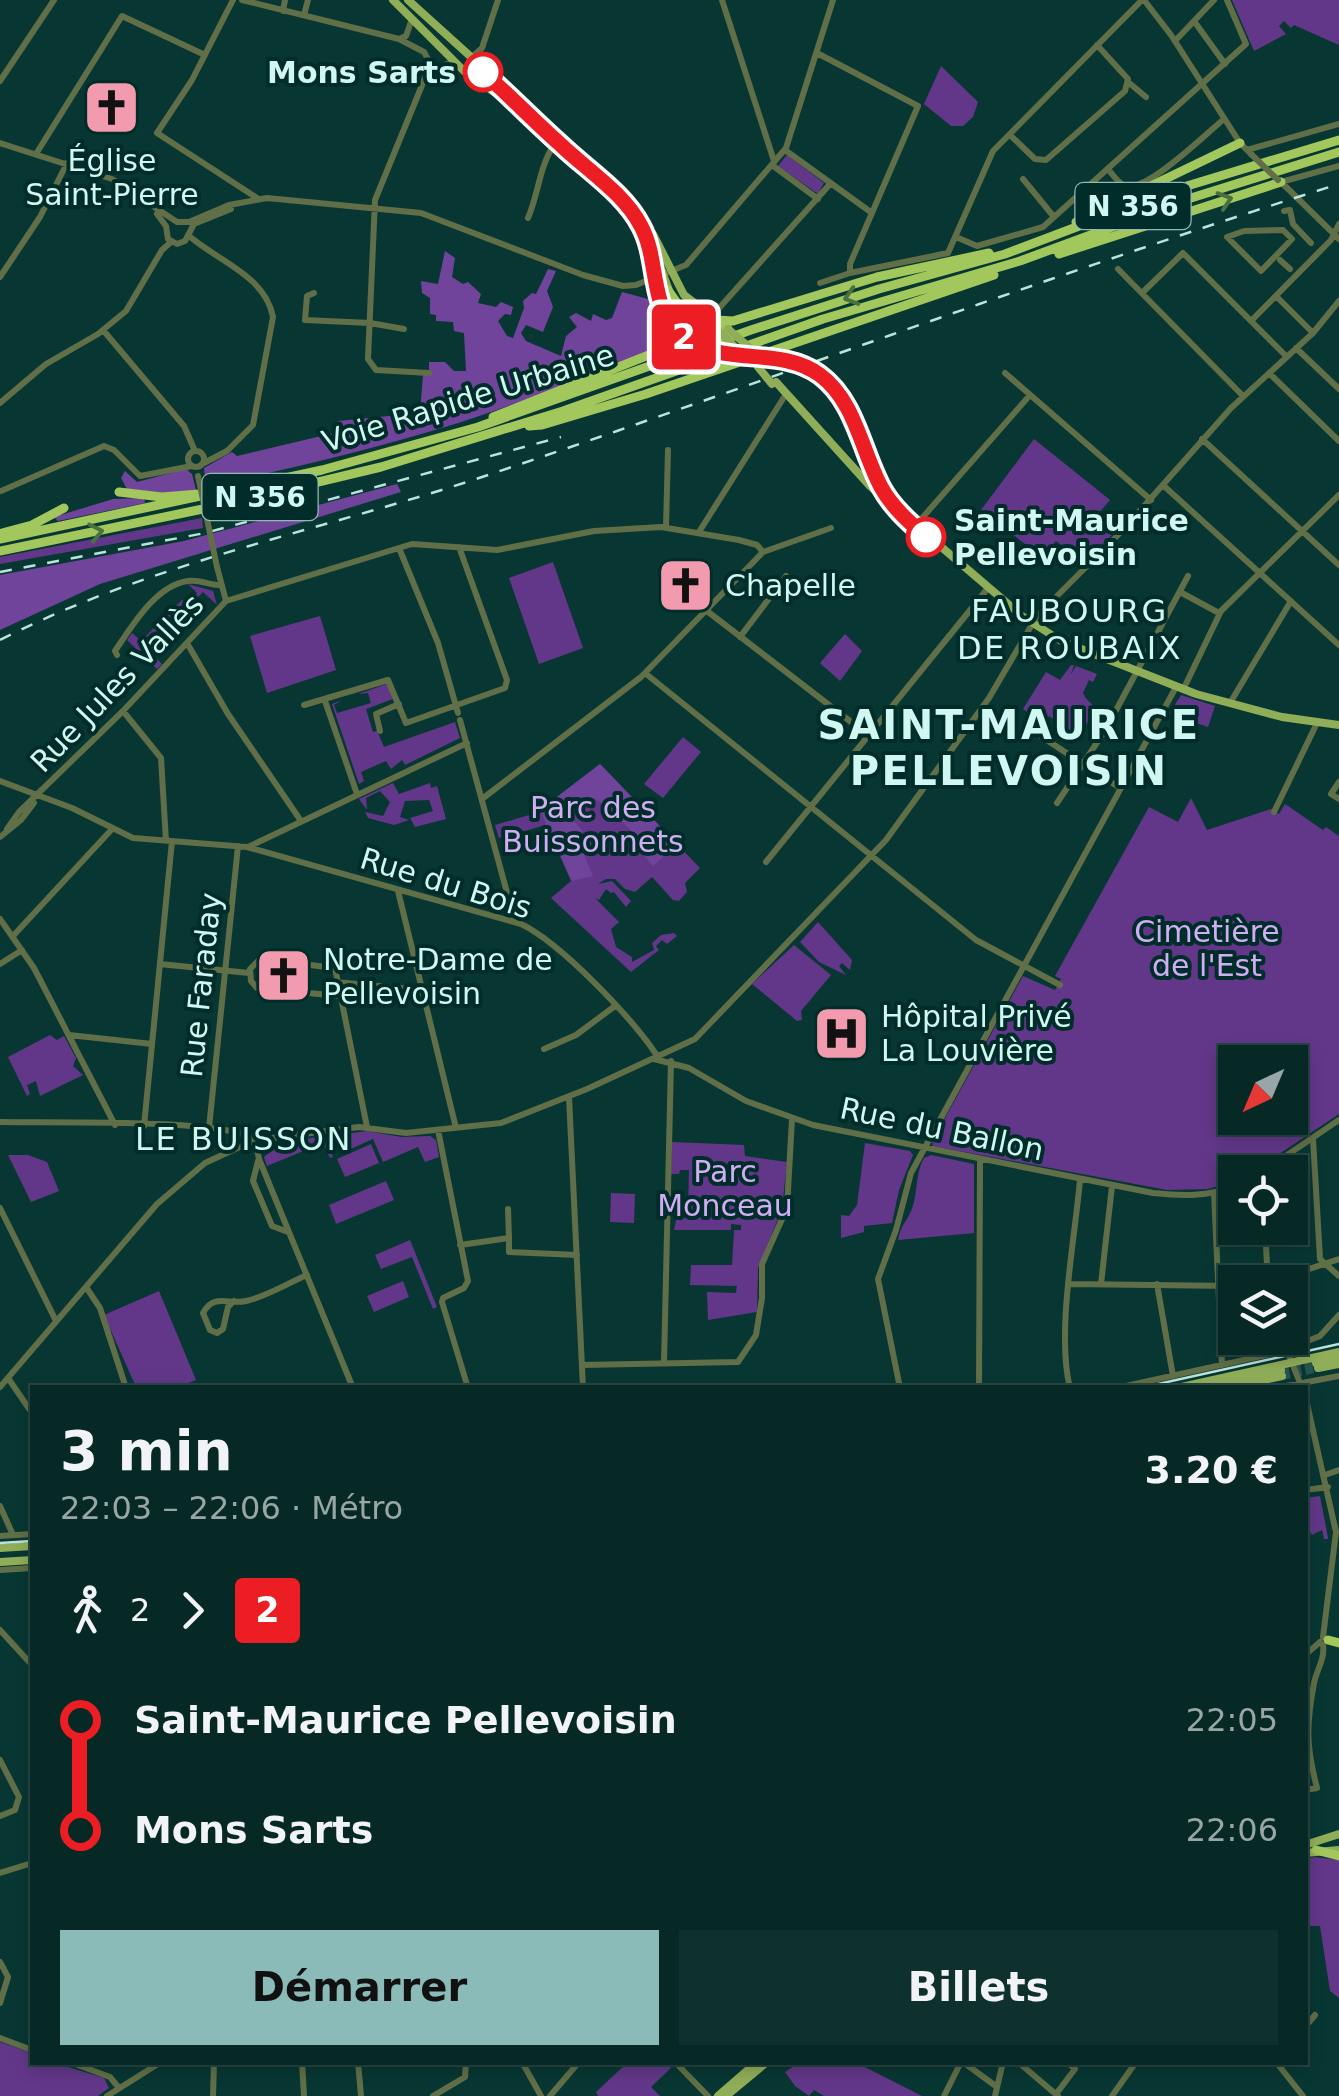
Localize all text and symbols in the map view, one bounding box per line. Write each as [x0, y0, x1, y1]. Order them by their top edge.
marker: Mons Sarts [464, 53, 502, 91]
place label: Mons Sarts [267, 55, 456, 90]
church icon: Église Saint-Pierre [82, 78, 142, 138]
place label: Église Saint-Pierre [25, 143, 199, 212]
road number: N 356 [1076, 183, 1190, 229]
one-way arrow [1216, 191, 1233, 212]
one-way arrow [843, 285, 860, 306]
line badge: 2 [652, 304, 716, 370]
text: 2 [672, 317, 696, 357]
street label: Voie Rapide Urbaine [318, 337, 618, 459]
road number: N 356 [202, 474, 318, 520]
place label: Saint-Maurice Pellevoisin [954, 503, 1189, 572]
marker: Saint-Maurice Pellevoisin [907, 518, 945, 556]
one-way arrow [87, 523, 104, 544]
church icon: Chapelle [656, 555, 716, 615]
place label: Chapelle [725, 568, 856, 603]
street label: Rue Jules Vallès [23, 587, 211, 779]
district label: FAUBOURG DE ROUBAIX [957, 592, 1183, 667]
district label: SAINT-MAURICE PELLEVOISIN [817, 702, 1201, 794]
park label: Parc des Buissonnets [502, 790, 684, 859]
street label: Rue du Bois [356, 840, 536, 926]
street label: Rue Faraday [174, 891, 228, 1079]
park label: Cimetière de l'Est [1134, 914, 1280, 983]
place label: Notre-Dame de Pellevoisin [323, 942, 553, 1011]
church icon: Notre-Dame de Pellevoisin [254, 946, 314, 1006]
place label: Hôpital Privé La Louvière [881, 999, 1072, 1068]
hospital icon: Hôpital Privé La Louvière [812, 1003, 872, 1063]
north arrow [1218, 1045, 1308, 1135]
map controls [1218, 1045, 1308, 1355]
street label: Rue du Ballon [837, 1090, 1047, 1168]
district label: LE BUISSON [135, 1120, 353, 1158]
park label: Parc Monceau [657, 1154, 793, 1223]
button: locate [1218, 1155, 1308, 1245]
button: layers [1218, 1265, 1308, 1355]
text: 3 min [60, 1419, 233, 1483]
text: 3.20 € [1145, 1448, 1278, 1492]
text: 22:03 – 22:06 · Métro [60, 1489, 403, 1527]
icon: walk [60, 1583, 115, 1638]
icon: forward [165, 1583, 220, 1638]
text: 2 [255, 1590, 280, 1630]
text: 2 [130, 1591, 150, 1629]
text: Saint-Maurice Pellevoisin [134, 1698, 677, 1742]
text: 22:05 [1186, 1701, 1278, 1739]
text: Mons Sarts [134, 1808, 373, 1852]
text: 22:06 [1186, 1811, 1278, 1849]
button: Démarrer [60, 1930, 659, 2045]
button: Billets [679, 1930, 1278, 2045]

